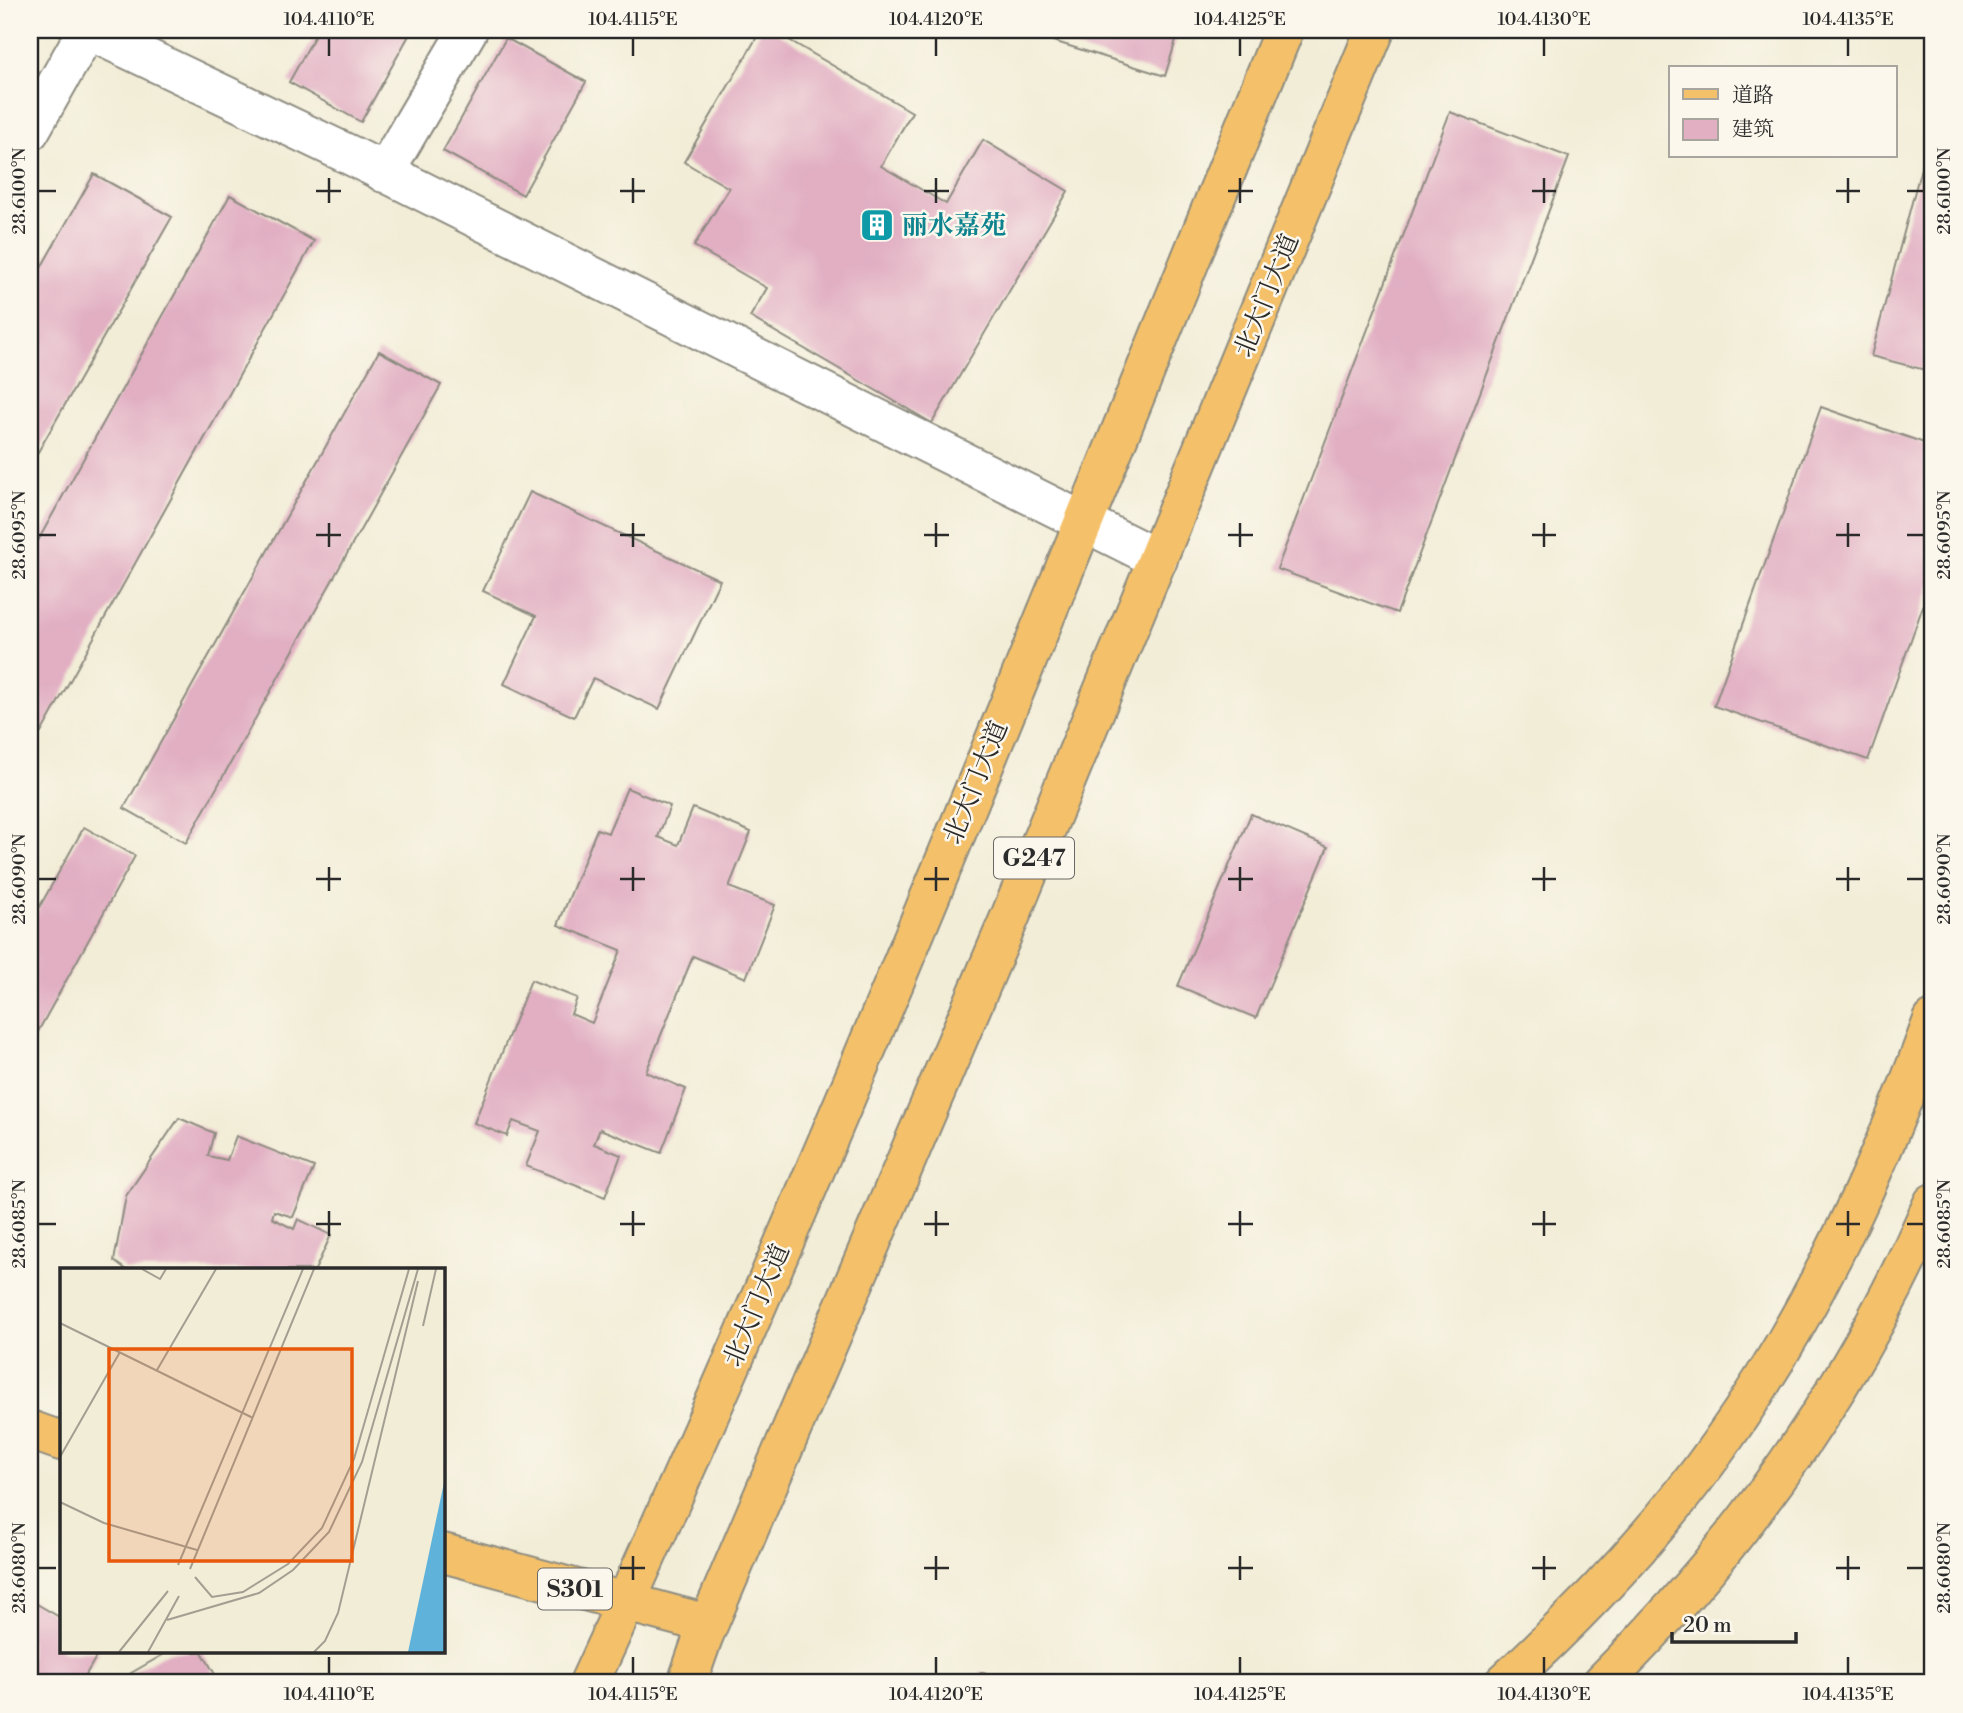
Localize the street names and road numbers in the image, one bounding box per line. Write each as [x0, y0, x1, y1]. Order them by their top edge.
street label: 北大门大道 [1228, 229, 1306, 362]
street label: 北大门大道 [937, 716, 1015, 849]
road number: G247 [994, 838, 1074, 878]
street label: 北大门大道 [717, 1239, 797, 1371]
road number: S301 [538, 1568, 612, 1610]

